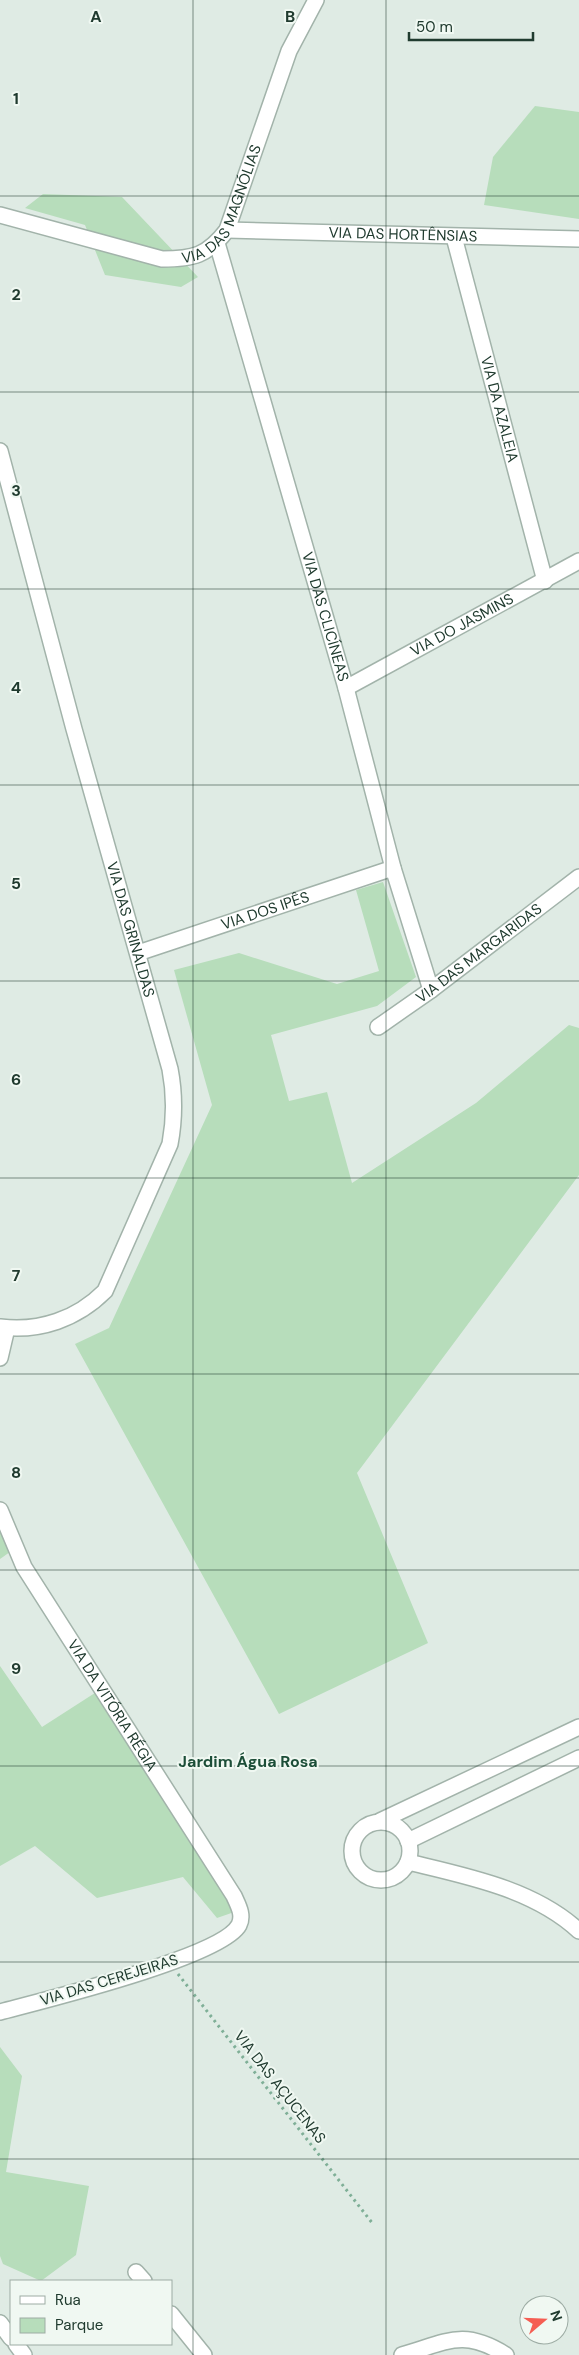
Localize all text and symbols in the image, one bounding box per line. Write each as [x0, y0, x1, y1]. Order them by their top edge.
text: A [90, 6, 102, 27]
text: B [285, 6, 295, 27]
scale bar [409, 10, 533, 42]
text: 50 m [416, 17, 453, 37]
text: 1 [13, 88, 19, 109]
street label: VIA DAS MAGNÓLIAS [180, 142, 266, 268]
street label: VIA DAS HORTÊNSIAS [328, 223, 478, 246]
text: 2 [11, 284, 21, 305]
street label: VIA DA AZALEIA [476, 354, 523, 464]
text: 3 [11, 480, 21, 501]
street label: VIA DAS CLICÍNEAS [297, 550, 354, 684]
street label: VIA DO JASMINS [407, 589, 517, 661]
text: 4 [11, 677, 21, 698]
street label: VIA DAS GRINALDAS [102, 859, 159, 1000]
text: 5 [11, 873, 21, 894]
street label: VIA DOS IPÊS [219, 887, 312, 935]
street label: VIA DAS MARGARIDAS [412, 899, 546, 1008]
text: 6 [11, 1069, 21, 1090]
text: 7 [12, 1265, 21, 1286]
text: 8 [11, 1462, 21, 1483]
street label: VIA DA VITÓRIA RÉGIA [63, 1636, 162, 1775]
text: 9 [11, 1658, 21, 1679]
district label: Jardim Água Rosa [178, 1751, 318, 1772]
street label: VIA DAS CEREJEIRAS [38, 1949, 181, 2011]
street label: VIA DAS AÇUCENAS [230, 2027, 331, 2148]
legend [10, 2280, 172, 2345]
text: Rua [55, 2290, 81, 2310]
north arrow [519, 2295, 569, 2345]
text: N [546, 2308, 566, 2324]
text: Parque [55, 2315, 103, 2335]

